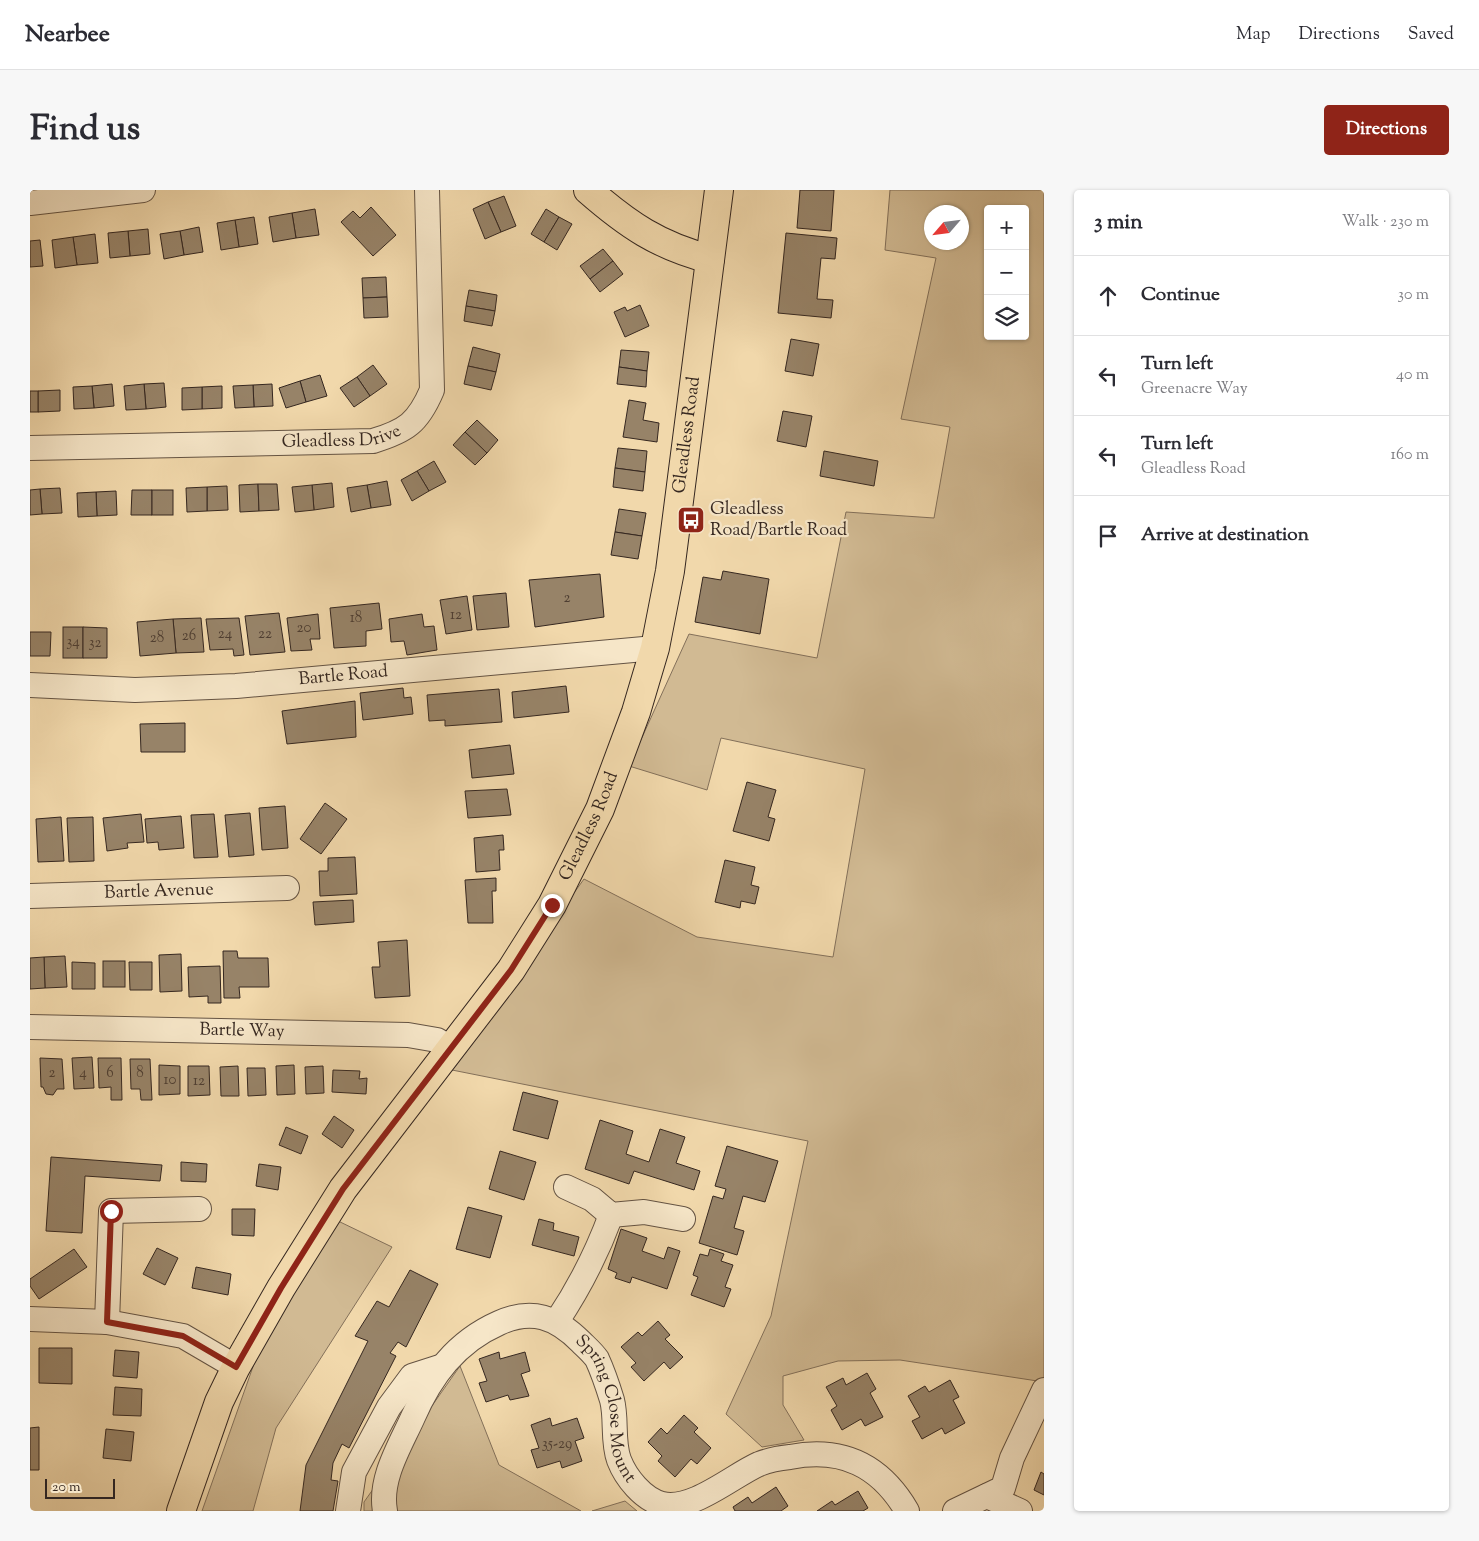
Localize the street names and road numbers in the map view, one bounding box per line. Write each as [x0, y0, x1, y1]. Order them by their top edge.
street label: Gleadless Road [667, 375, 708, 495]
street label: Gleadless Drive [281, 419, 406, 456]
street label: Bartle Road [297, 659, 389, 693]
street label: Gleadless Road [553, 768, 626, 886]
street label: Bartle Avenue [104, 877, 214, 907]
street label: Bartle Way [199, 1018, 285, 1045]
street label: Spring Close Mount [568, 1329, 642, 1489]

